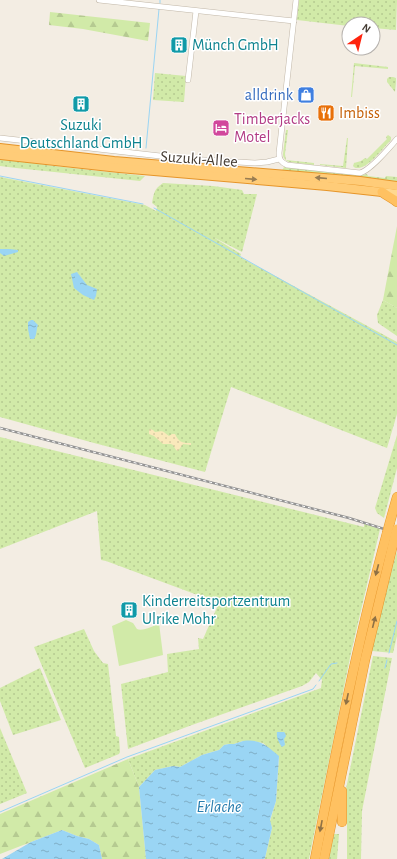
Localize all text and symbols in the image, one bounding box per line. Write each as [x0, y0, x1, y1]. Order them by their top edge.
north arrow [341, 16, 381, 56]
text: N [360, 22, 373, 35]
building icon: Münch GmbH [169, 35, 189, 55]
place label: Münch GmbH [192, 37, 279, 53]
shop icon: alldrink [296, 85, 316, 105]
place label: alldrink [245, 87, 294, 103]
building icon: Suzuki Deutschland GmbH [71, 94, 91, 114]
restaurant icon: Imbiss [316, 103, 336, 123]
place label: Imbiss [339, 105, 380, 121]
place label: Timberjacks Motel [234, 111, 310, 145]
place label: Suzuki Deutschland GmbH [20, 117, 142, 151]
hotel icon: Timberjacks Motel [211, 118, 231, 138]
street label: Suzuki-Allee [160, 148, 238, 170]
one-way arrow [315, 175, 327, 181]
one-way arrow [245, 176, 257, 183]
one-way arrow [374, 564, 380, 576]
place label: Kinderreitsportzentrum Ulrike Mohr [142, 593, 290, 627]
building icon: Kinderreitsportzentrum Ulrike Mohr [119, 600, 139, 620]
one-way arrow [371, 616, 377, 628]
one-way arrow [344, 693, 350, 705]
water label: Erlache [197, 798, 242, 815]
one-way arrow [318, 820, 324, 832]

